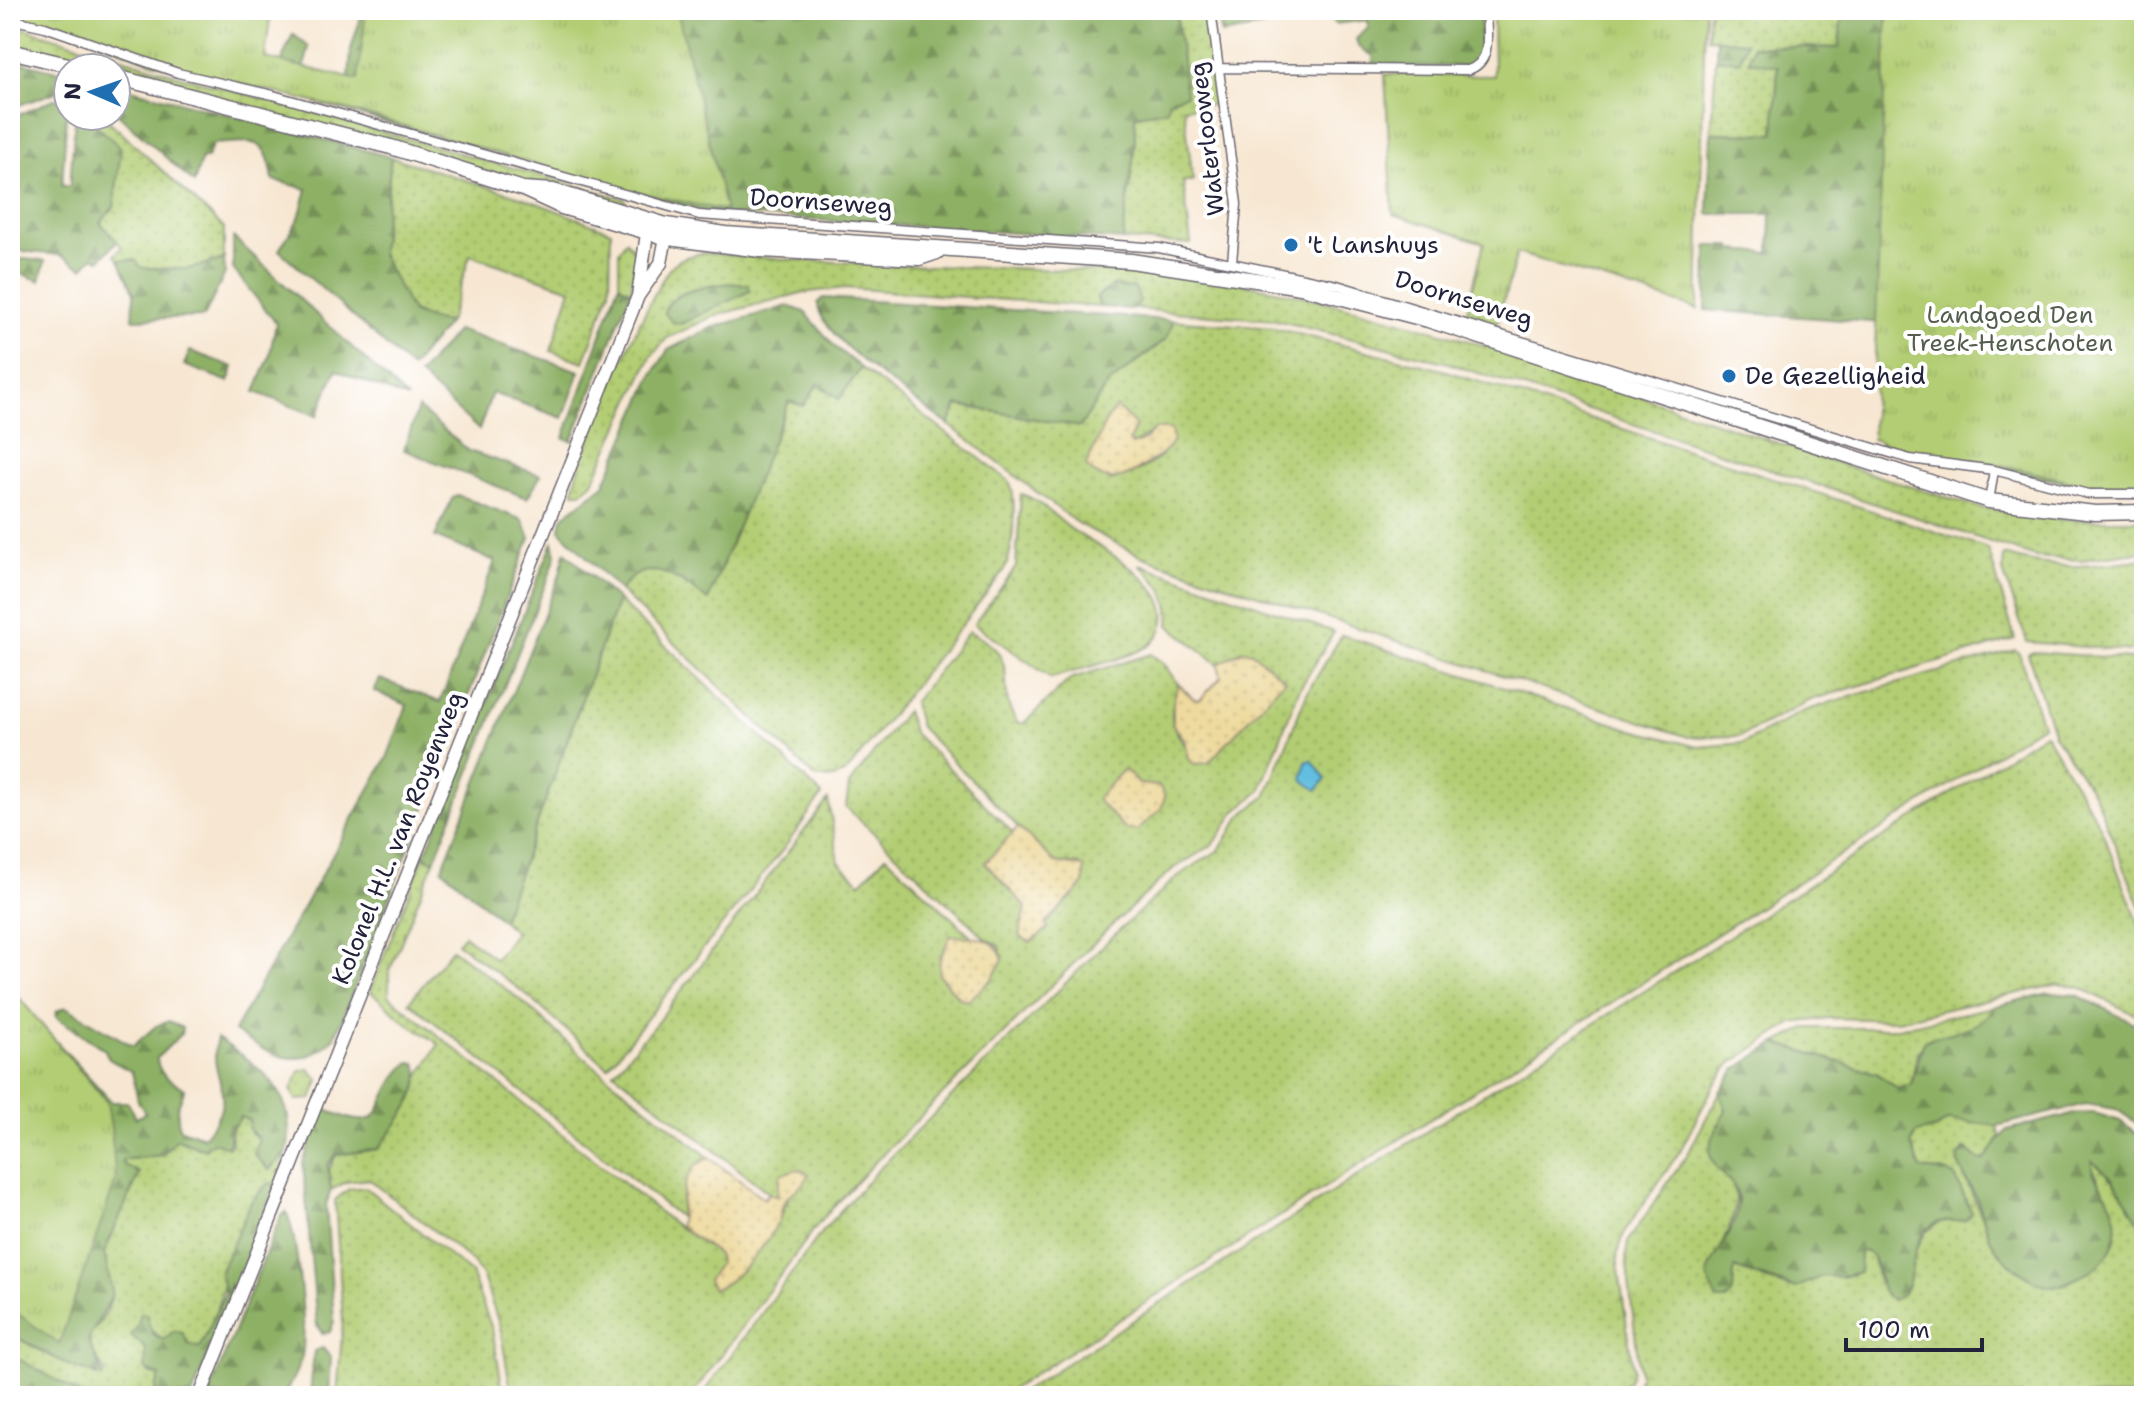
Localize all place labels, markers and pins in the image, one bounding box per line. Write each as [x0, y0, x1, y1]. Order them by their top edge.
place label: 't Lanshuys [1307, 229, 1439, 261]
marker: 't Lanshuys [1282, 236, 1300, 254]
place label: De Gezelligheid [1745, 360, 1926, 392]
marker: De Gezelligheid [1720, 367, 1738, 385]

